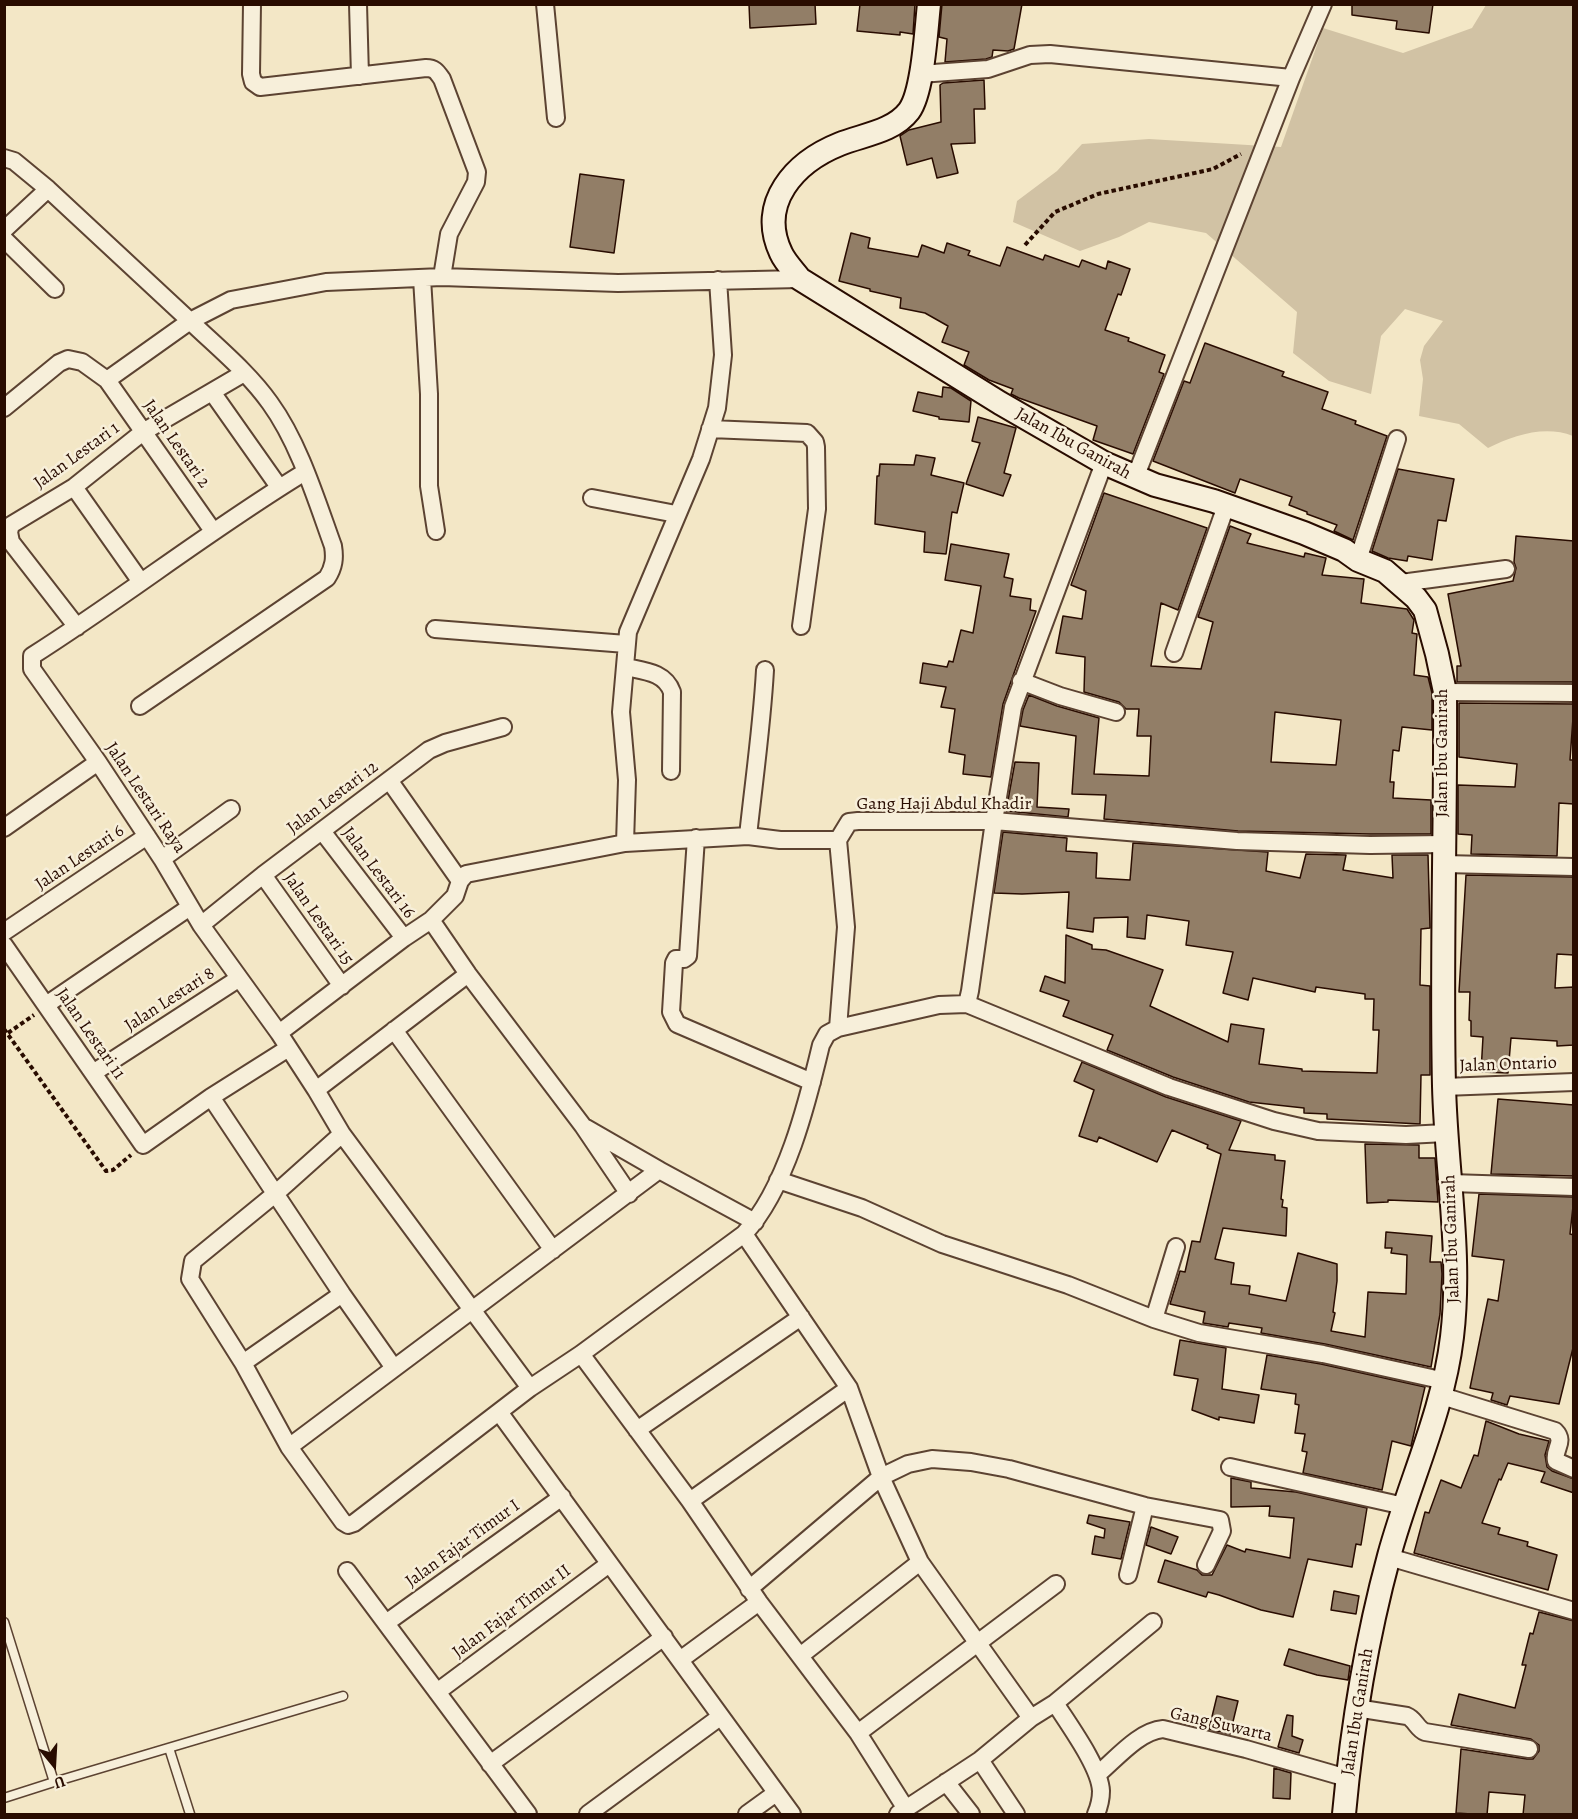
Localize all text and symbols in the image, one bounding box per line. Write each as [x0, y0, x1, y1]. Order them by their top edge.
street label: Jalan Lestari 2 [138, 396, 214, 492]
street label: Jalan Ibu Ganirah [1011, 403, 1135, 485]
street label: Jalan Lestari 1 [30, 418, 124, 494]
street label: Jalan Ibu Ganirah [1432, 689, 1454, 817]
street label: Jalan Lestari Raya [100, 738, 190, 858]
street label: Jalan Lestari 12 [283, 757, 383, 839]
street label: Gang Haji Abdul Khadir [857, 794, 1031, 816]
street label: Jalan Lestari 6 [31, 820, 129, 896]
street label: Jalan Lestari 16 [337, 823, 419, 923]
street label: Jalan Lestari 15 [278, 869, 358, 969]
street label: Jalan Lestari 8 [121, 963, 219, 1037]
street label: Jalan Lestari 11 [51, 984, 129, 1084]
street label: Jalan Ontario [1459, 1053, 1557, 1077]
street label: Jalan Ibu Ganirah [1439, 1174, 1465, 1304]
street label: Jalan Fajar Timur I [402, 1495, 524, 1593]
street label: Jalan Fajar Timur II [449, 1560, 575, 1664]
street label: Jalan Ibu Ganirah [1337, 1647, 1379, 1777]
street label: Gang Suwarta [1168, 1703, 1274, 1747]
north arrow [24, 1735, 84, 1795]
text: U [51, 1770, 68, 1794]

